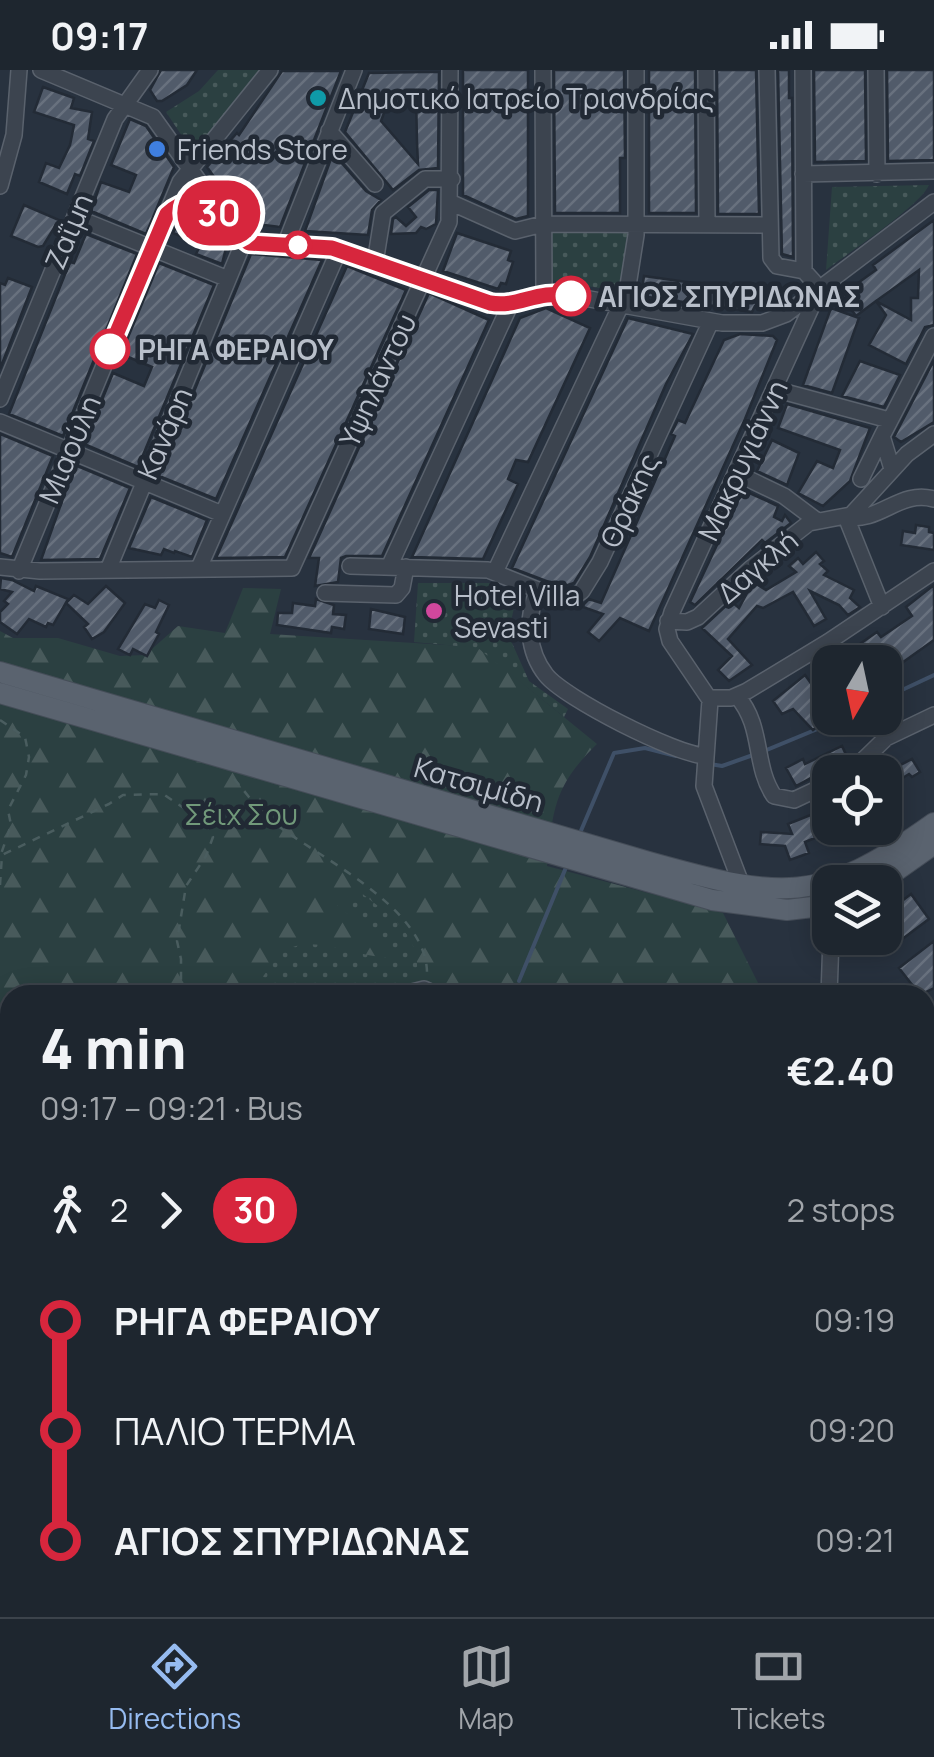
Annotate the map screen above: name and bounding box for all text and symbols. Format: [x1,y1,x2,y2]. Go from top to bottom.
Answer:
text: 09:17 [50,9,149,61]
place label: Δημοτικό Ιατρείο Τριανδρίας [338,79,714,117]
marker: Δημοτικό Ιατρείο Τριανδρίας [307,87,329,109]
place label: Friends Store [177,130,348,168]
marker: Friends Store [146,138,168,160]
line badge: 30 [174,180,264,246]
street label: Ζαΐμη [35,187,101,275]
text: 30 [197,189,241,237]
unlabelled marker [285,232,311,258]
marker: ΑΓΙΟΣ ΣΠΥΡΙΔΩΝΑΣ [552,277,590,315]
place label: ΑΓΙΟΣ ΣΠΥΡΙΔΩΝΑΣ [598,277,861,315]
street label: Υψηλάντου [330,307,424,453]
marker: ΡΗΓΑ ΦΕΡΑΙΟΥ [91,330,129,368]
place label: ΡΗΓΑ ΦΕΡΑΙΟΥ [138,330,335,368]
street label: Μακρυγιάννη [688,374,796,546]
street label: Κανάρη [128,381,200,485]
street label: Μιαούλη [29,389,109,509]
street label: Θράκης [591,447,667,553]
street label: Δαγκλή [709,521,805,611]
place label: Hotel Villa Sevasti [454,576,580,646]
marker: Hotel Villa Sevasti [423,600,445,622]
north arrow [812,645,902,735]
map controls [812,645,902,955]
street label: Κατσιμίδη [410,747,548,821]
button: locate [812,755,902,845]
park label: Σέιχ Σου [184,795,298,833]
button: layers [812,865,902,955]
text: 4 min [40,1010,186,1086]
text: €2.40 [787,1044,895,1096]
text: 09:17 – 09:21 · Bus [40,1086,303,1130]
icon: walk [40,1183,95,1238]
icon: forward [143,1183,198,1238]
text: 30 [233,1186,277,1234]
text: 2 [110,1188,128,1232]
text: 2 stops [787,1188,895,1232]
text: ΡΗΓΑ ΦΕΡΑΙΟΥ [114,1294,380,1346]
text: 09:19 [814,1298,895,1342]
text: ΠΑΛΙΟ ΤΕΡΜΑ [114,1404,356,1456]
text: 09:20 [808,1408,895,1452]
text: ΑΓΙΟΣ ΣΠΥΡΙΔΩΝΑΣ [114,1514,471,1566]
text: 09:21 [815,1518,895,1562]
tab: Directions [109,1639,241,1737]
tab: Map [458,1639,514,1737]
tab: Tickets [731,1639,825,1737]

